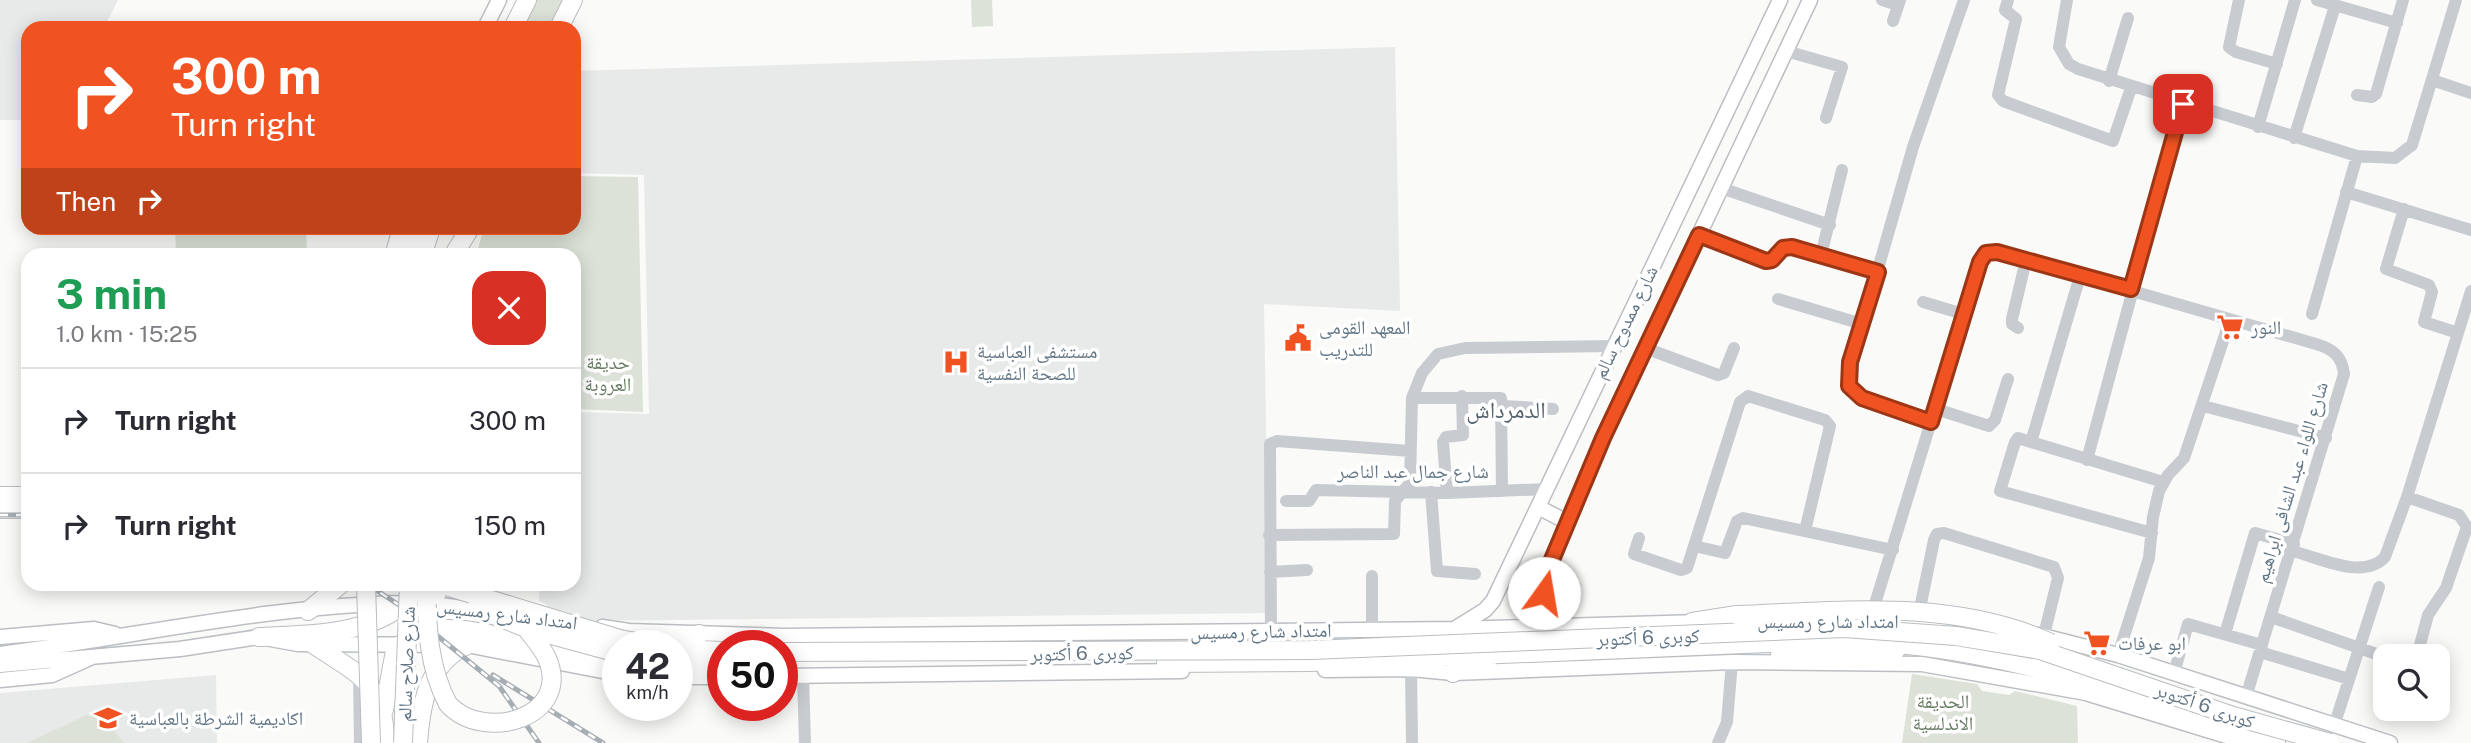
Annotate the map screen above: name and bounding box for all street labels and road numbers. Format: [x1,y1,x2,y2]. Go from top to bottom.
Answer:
street label: شارع ممدوح سالم [1588,262,1664,383]
street label: شارع اللواء عبد الشافى ابراهيم [2250,379,2334,586]
street label: شارع جمال عبد الناصر [1336,460,1489,483]
street label: امتداد شارع رمسيس [435,594,579,635]
street label: شارع صلاح سالم [393,606,421,722]
street label: امتداد شارع رمسيس [1757,610,1899,633]
street label: امتداد شارع رمسيس [1190,619,1332,644]
street label: كوبرى 6 أكتوبر [1595,624,1700,651]
street label: كوبرى 6 أكتوبر [1029,641,1134,666]
street label: كوبرى 6 أكتوبر [2151,677,2258,733]

